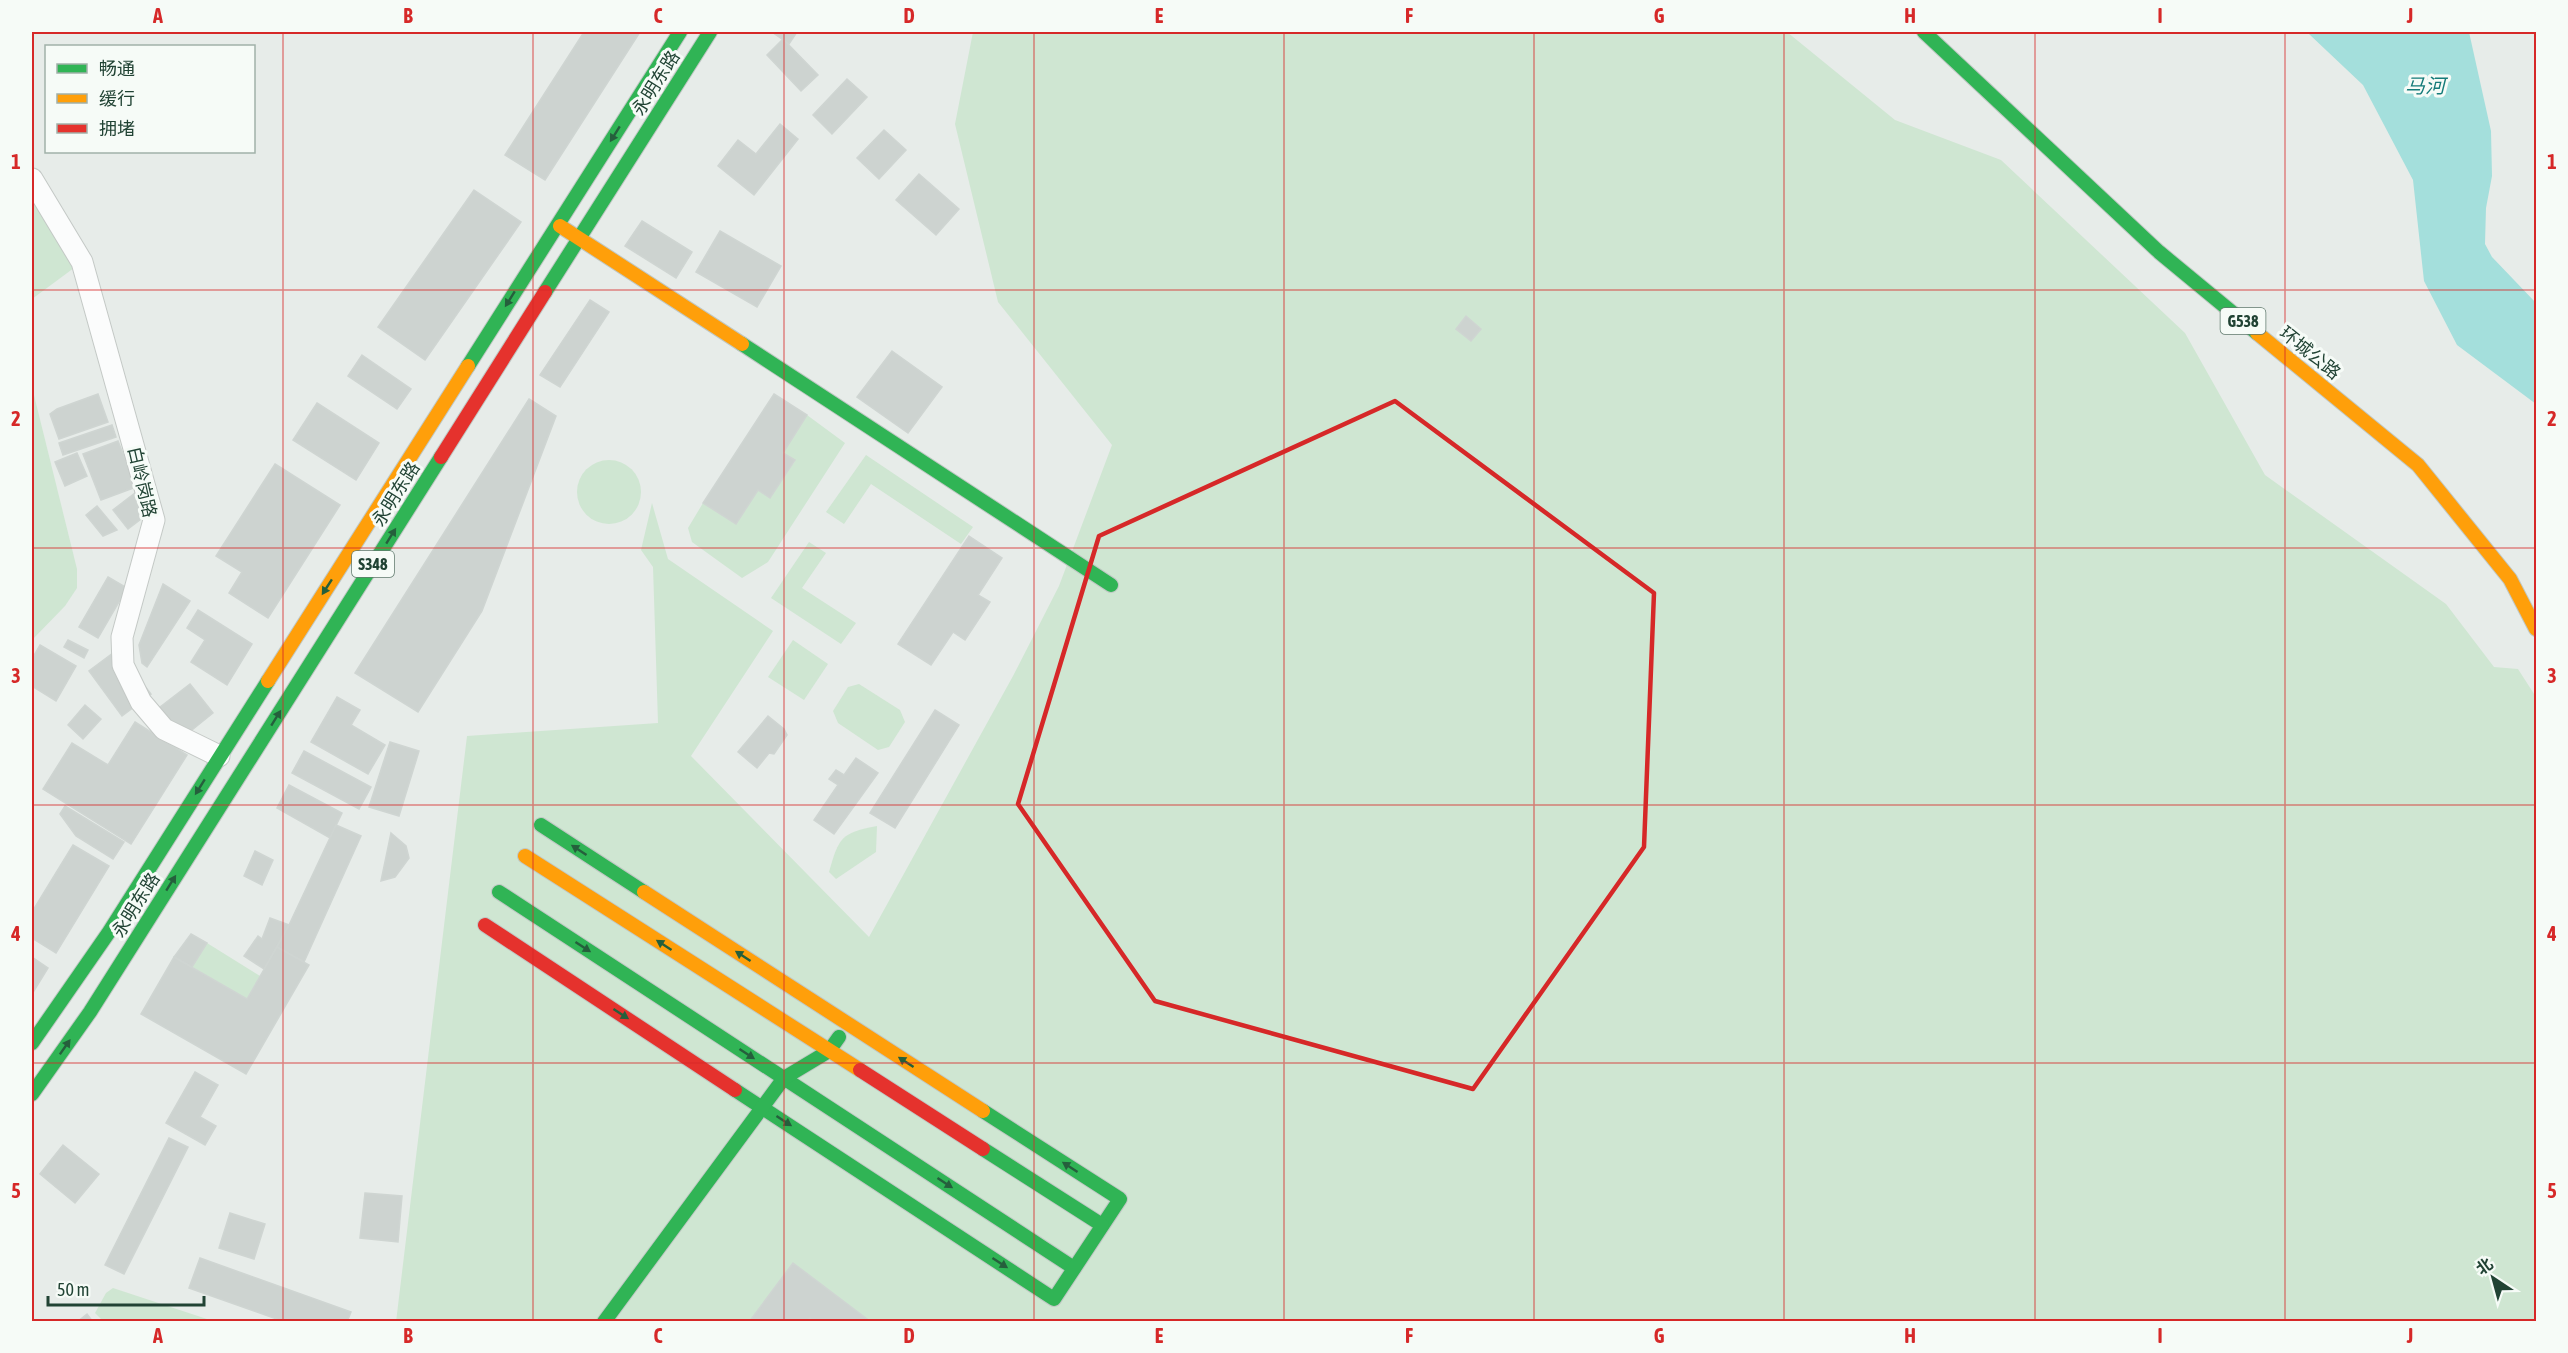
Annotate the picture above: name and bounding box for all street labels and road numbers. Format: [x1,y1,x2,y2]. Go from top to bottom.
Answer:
street label: 永明东路 [628,47,684,119]
road number: G538 [2220,308,2266,334]
street label: 环城公路 [2276,322,2345,383]
street label: 白岭岗路 [124,444,161,519]
street label: 永明东路 [368,458,424,530]
road number: S348 [352,551,394,577]
street label: 永明东路 [108,869,164,941]

